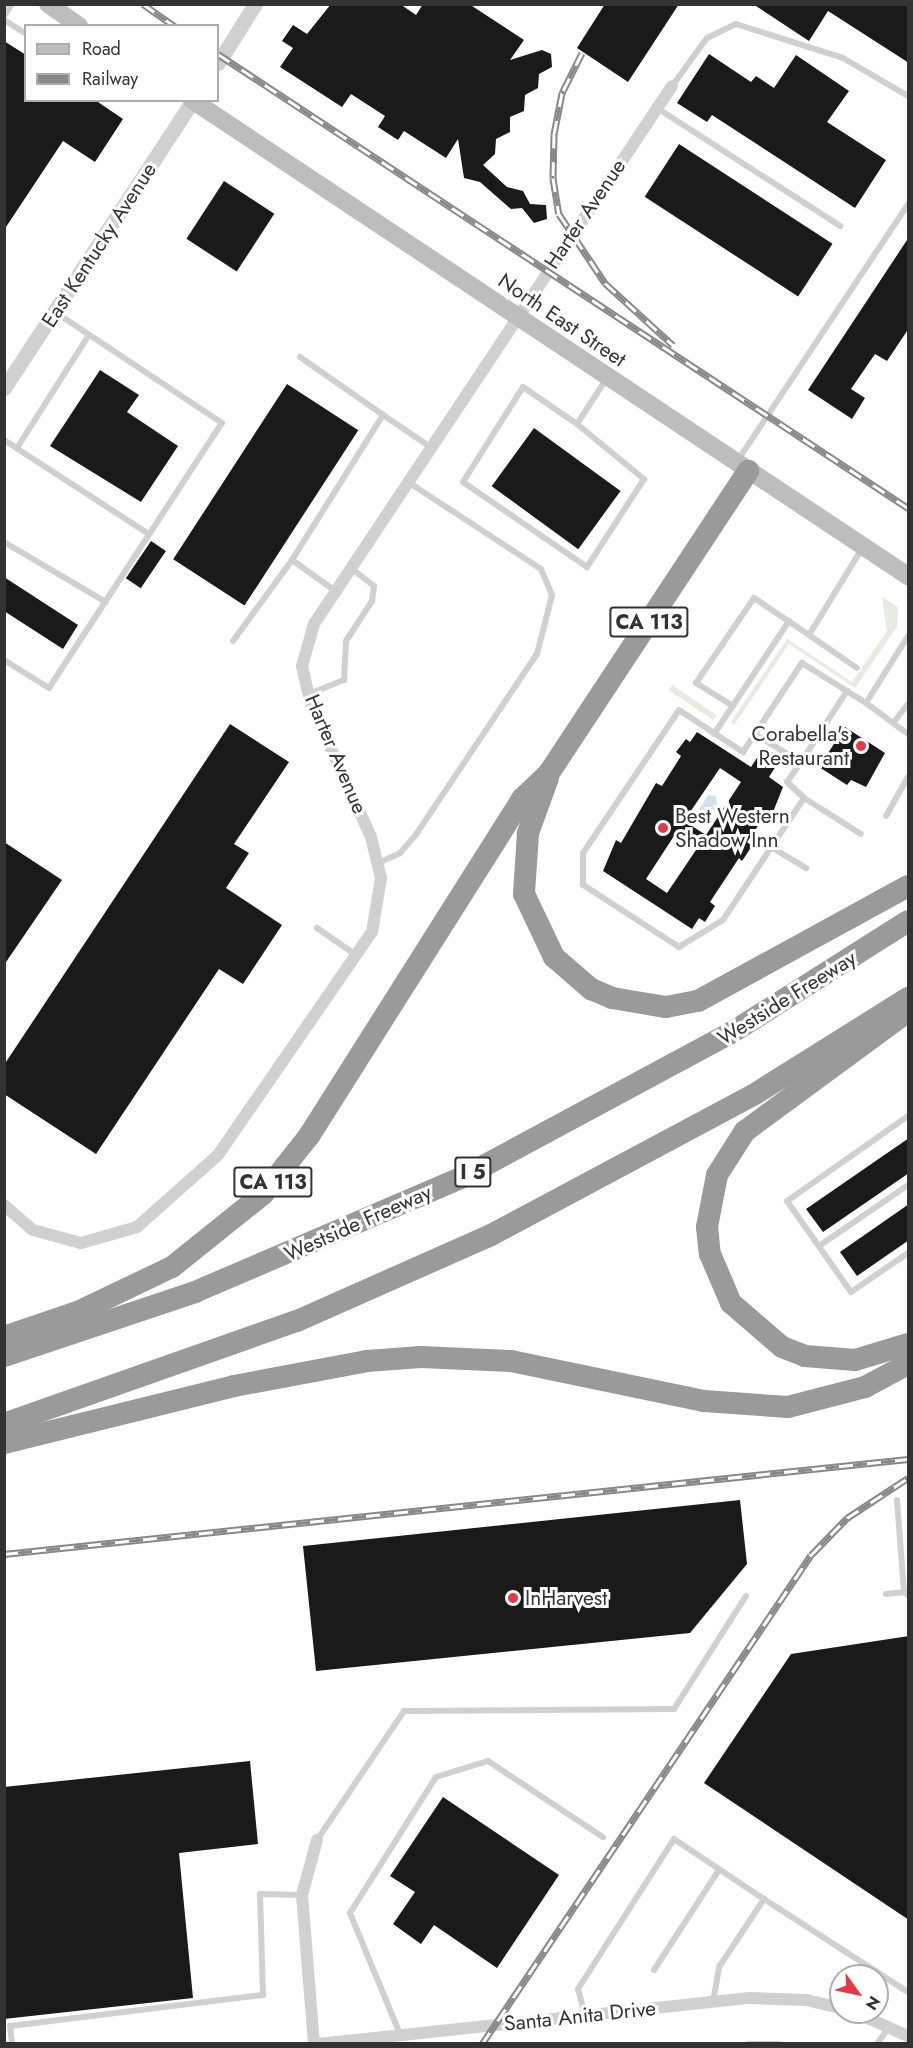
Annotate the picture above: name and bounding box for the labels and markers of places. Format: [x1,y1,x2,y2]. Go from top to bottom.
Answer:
place label: Corabella's Restaurant [752,721,849,771]
marker: Corabella's Restaurant [854,739,868,753]
place label: Best Western Shadow Inn [675,803,790,853]
marker: Best Western Shadow Inn [656,821,670,835]
place label: InHarvest [525,1585,607,1611]
marker: InHarvest [506,1591,520,1605]

